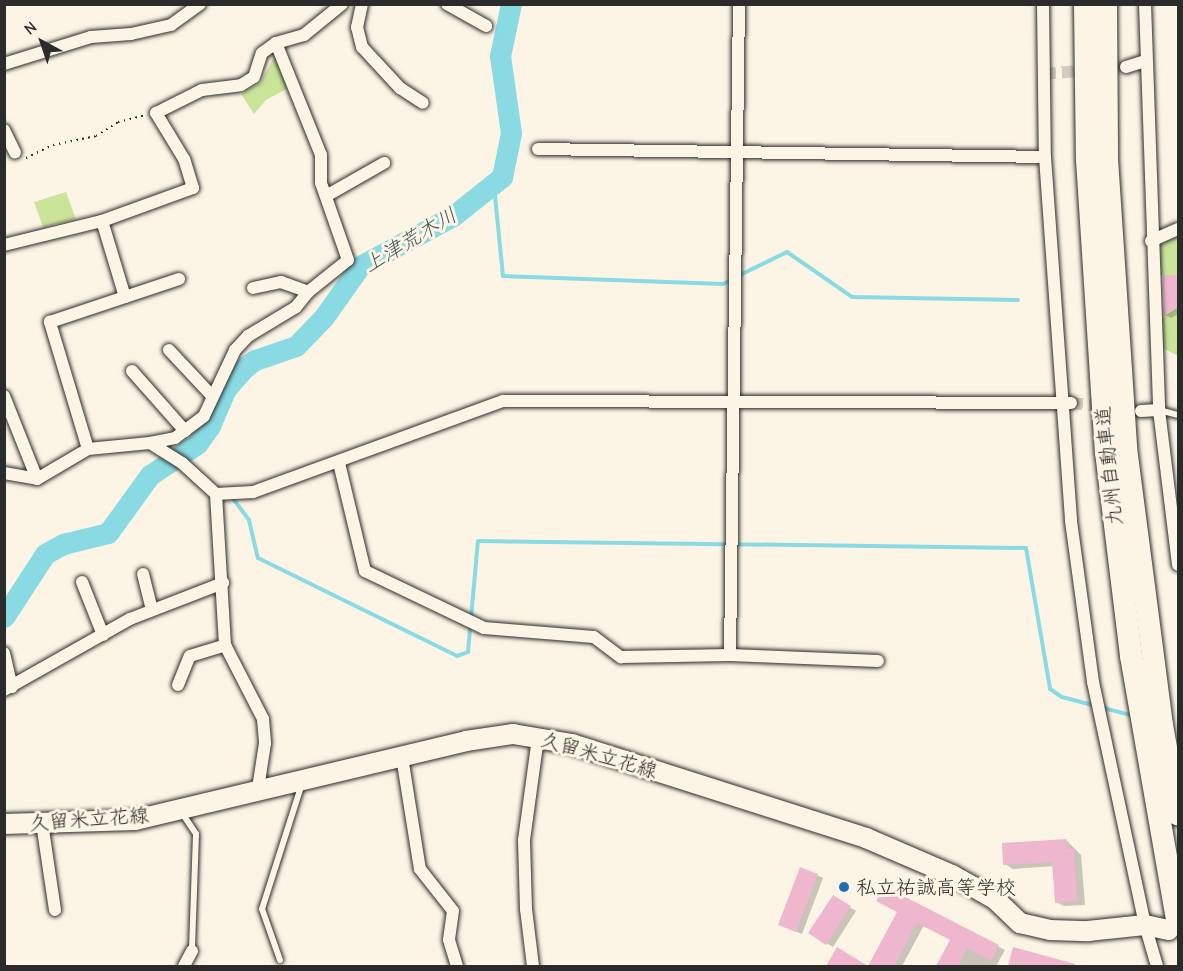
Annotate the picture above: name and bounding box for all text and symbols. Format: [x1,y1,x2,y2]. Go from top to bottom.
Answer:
north arrow [12,12,72,72]
text: N [21,18,40,38]
water label: 上津荒木川 [359,202,461,278]
street label: 九州自動車道 [1091,405,1127,527]
street label: 久留米立花線 [538,727,660,783]
street label: 久留米立花線 [28,803,150,835]
place label: 私立祐誠高等学校 [856,875,1016,899]
marker: 私立祐誠高等学校 [837,880,851,894]

